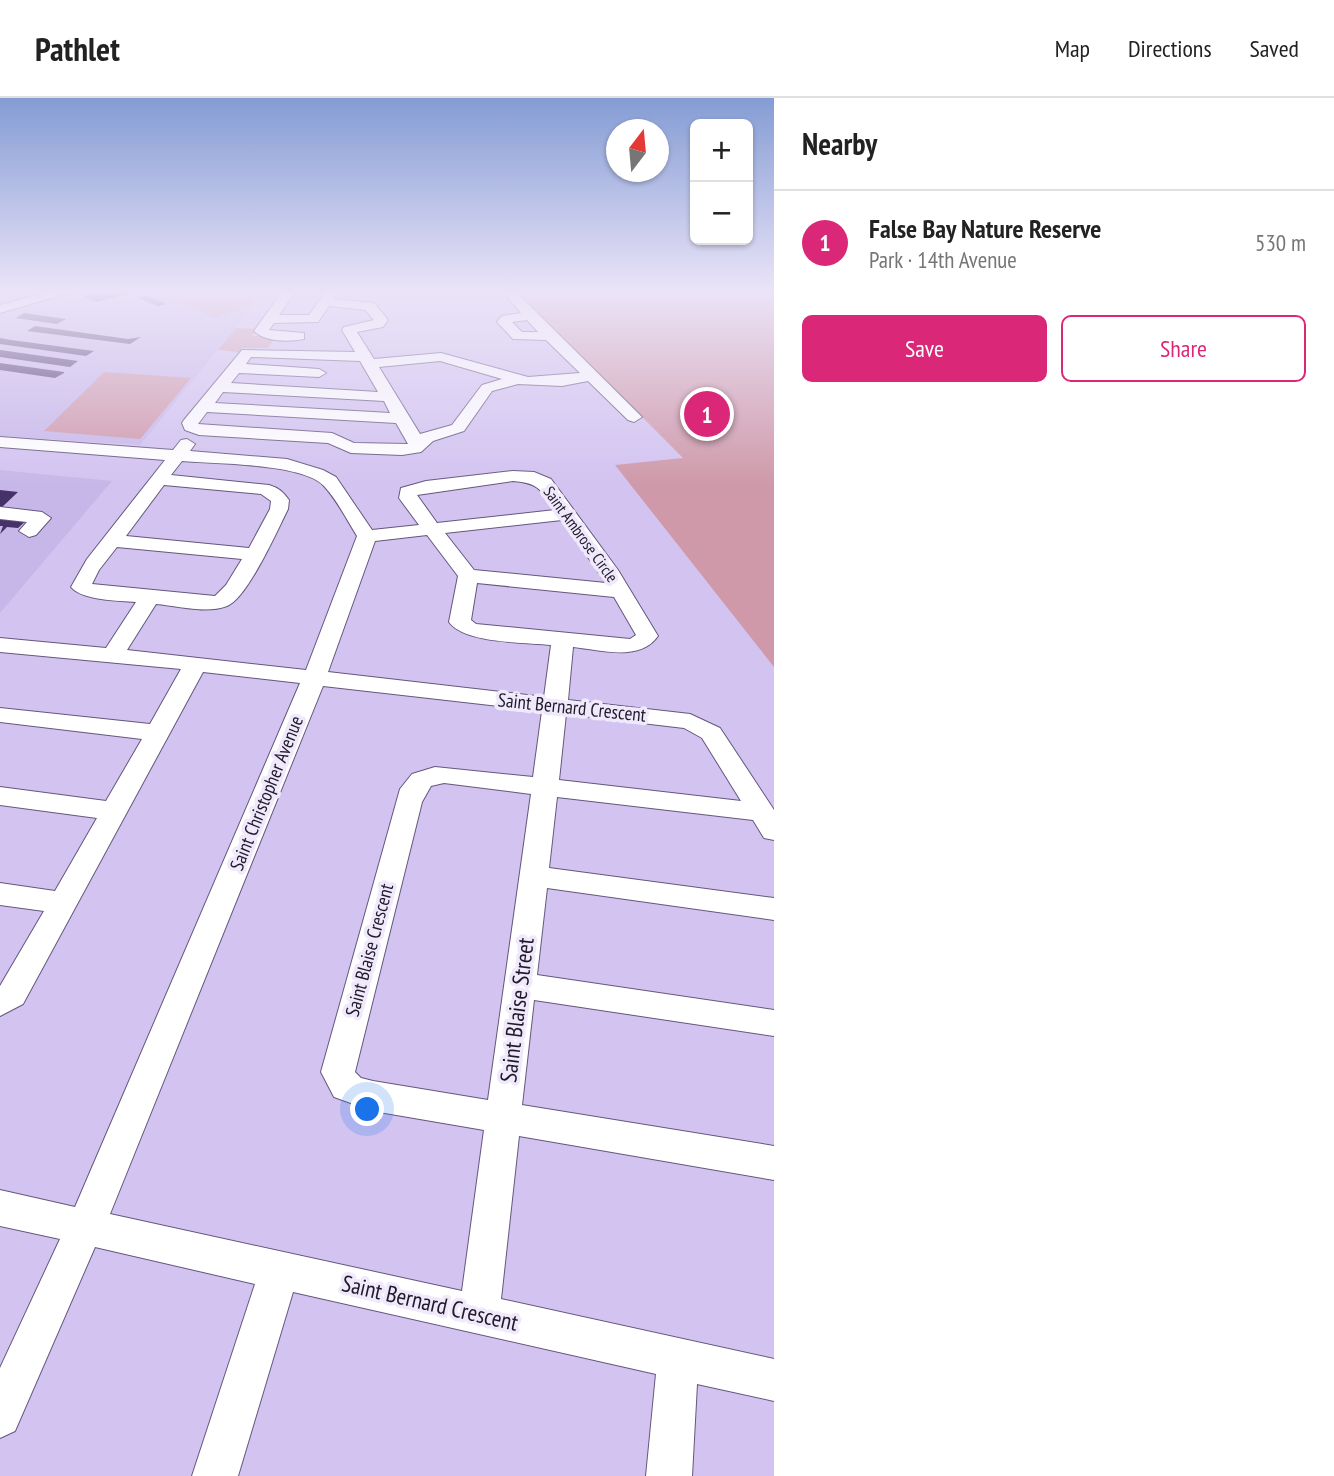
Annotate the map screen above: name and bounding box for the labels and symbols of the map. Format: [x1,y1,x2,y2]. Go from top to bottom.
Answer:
north arrow [606,119,669,182]
pin: 1 [684,388,730,440]
street label: Saint Ambrose Circle [539,482,623,586]
street label: Saint Bernard Crescent [497,687,648,727]
street label: Saint Christopher Avenue [224,712,308,874]
street label: Saint Blaise Crescent [340,880,398,1019]
street label: Saint Blaise Street [493,935,540,1084]
your location [350,1092,384,1126]
street label: Saint Bernard Crescent [339,1268,522,1337]

